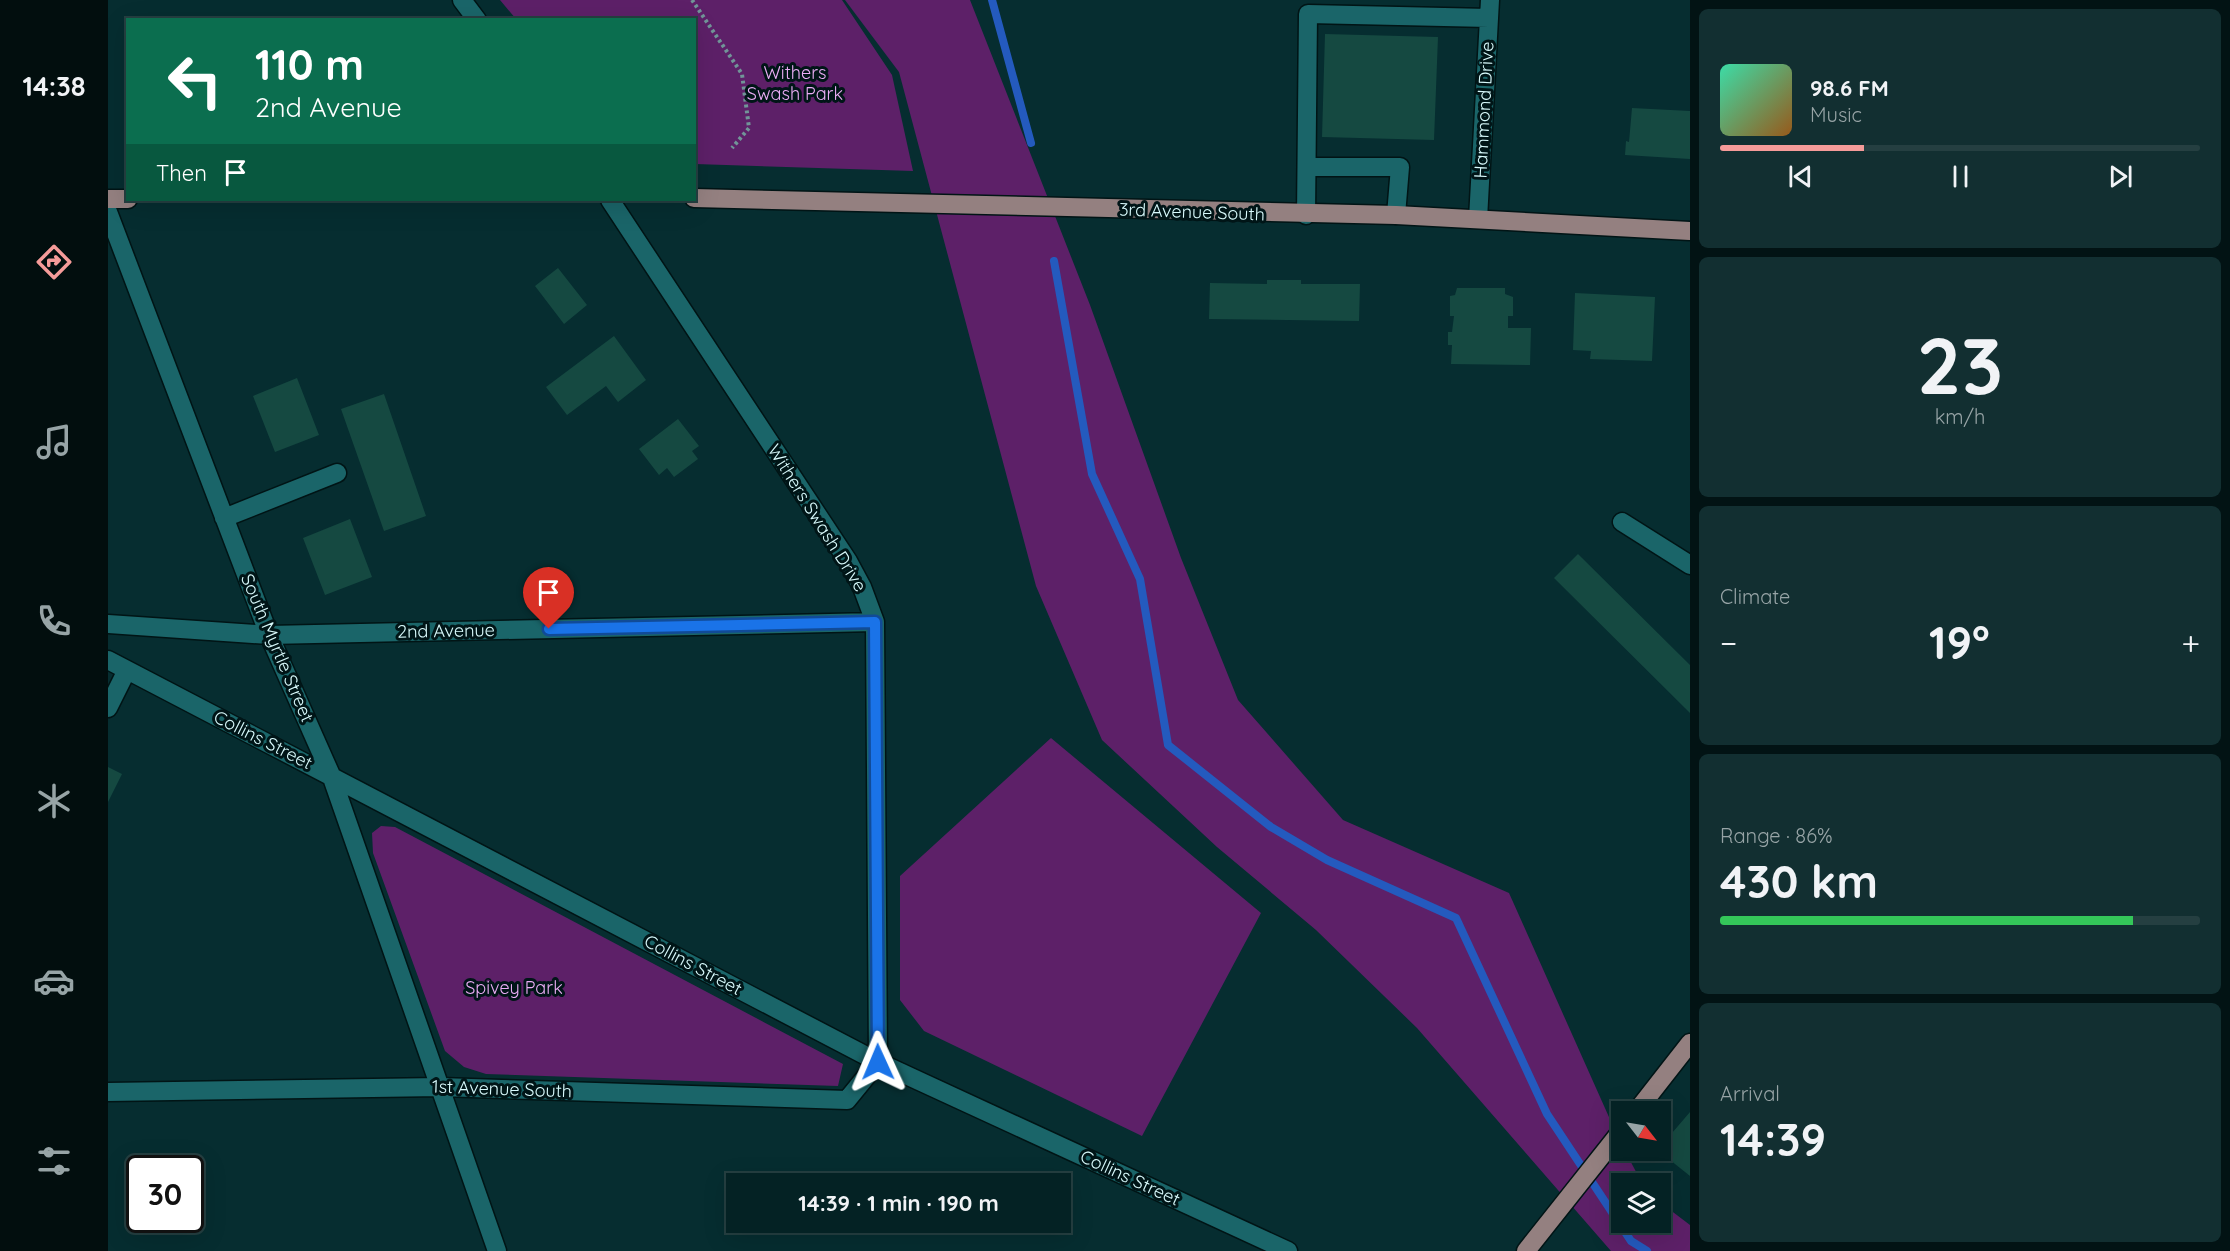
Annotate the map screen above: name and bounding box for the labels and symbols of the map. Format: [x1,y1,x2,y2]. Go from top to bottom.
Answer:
street label: Hammond Drive [1468,41,1499,179]
park label: Withers Swash Park [747,61,843,105]
street label: 3rd Avenue South [1119,197,1265,226]
street label: Withers Swash Drive [763,440,872,596]
pin [523,567,574,629]
street label: South Myrtle Street [236,570,319,725]
street label: 2nd Avenue [397,618,495,643]
street label: Collins Street [210,705,316,774]
street label: Collins Street [640,929,746,1000]
park label: Spivey Park [465,976,563,999]
position arrow [846,1030,910,1094]
street label: 1st Avenue South [432,1075,572,1102]
north arrow [1611,1101,1671,1161]
street label: Collins Street [1077,1144,1184,1211]
speed limit sign: 30 [126,1155,204,1233]

